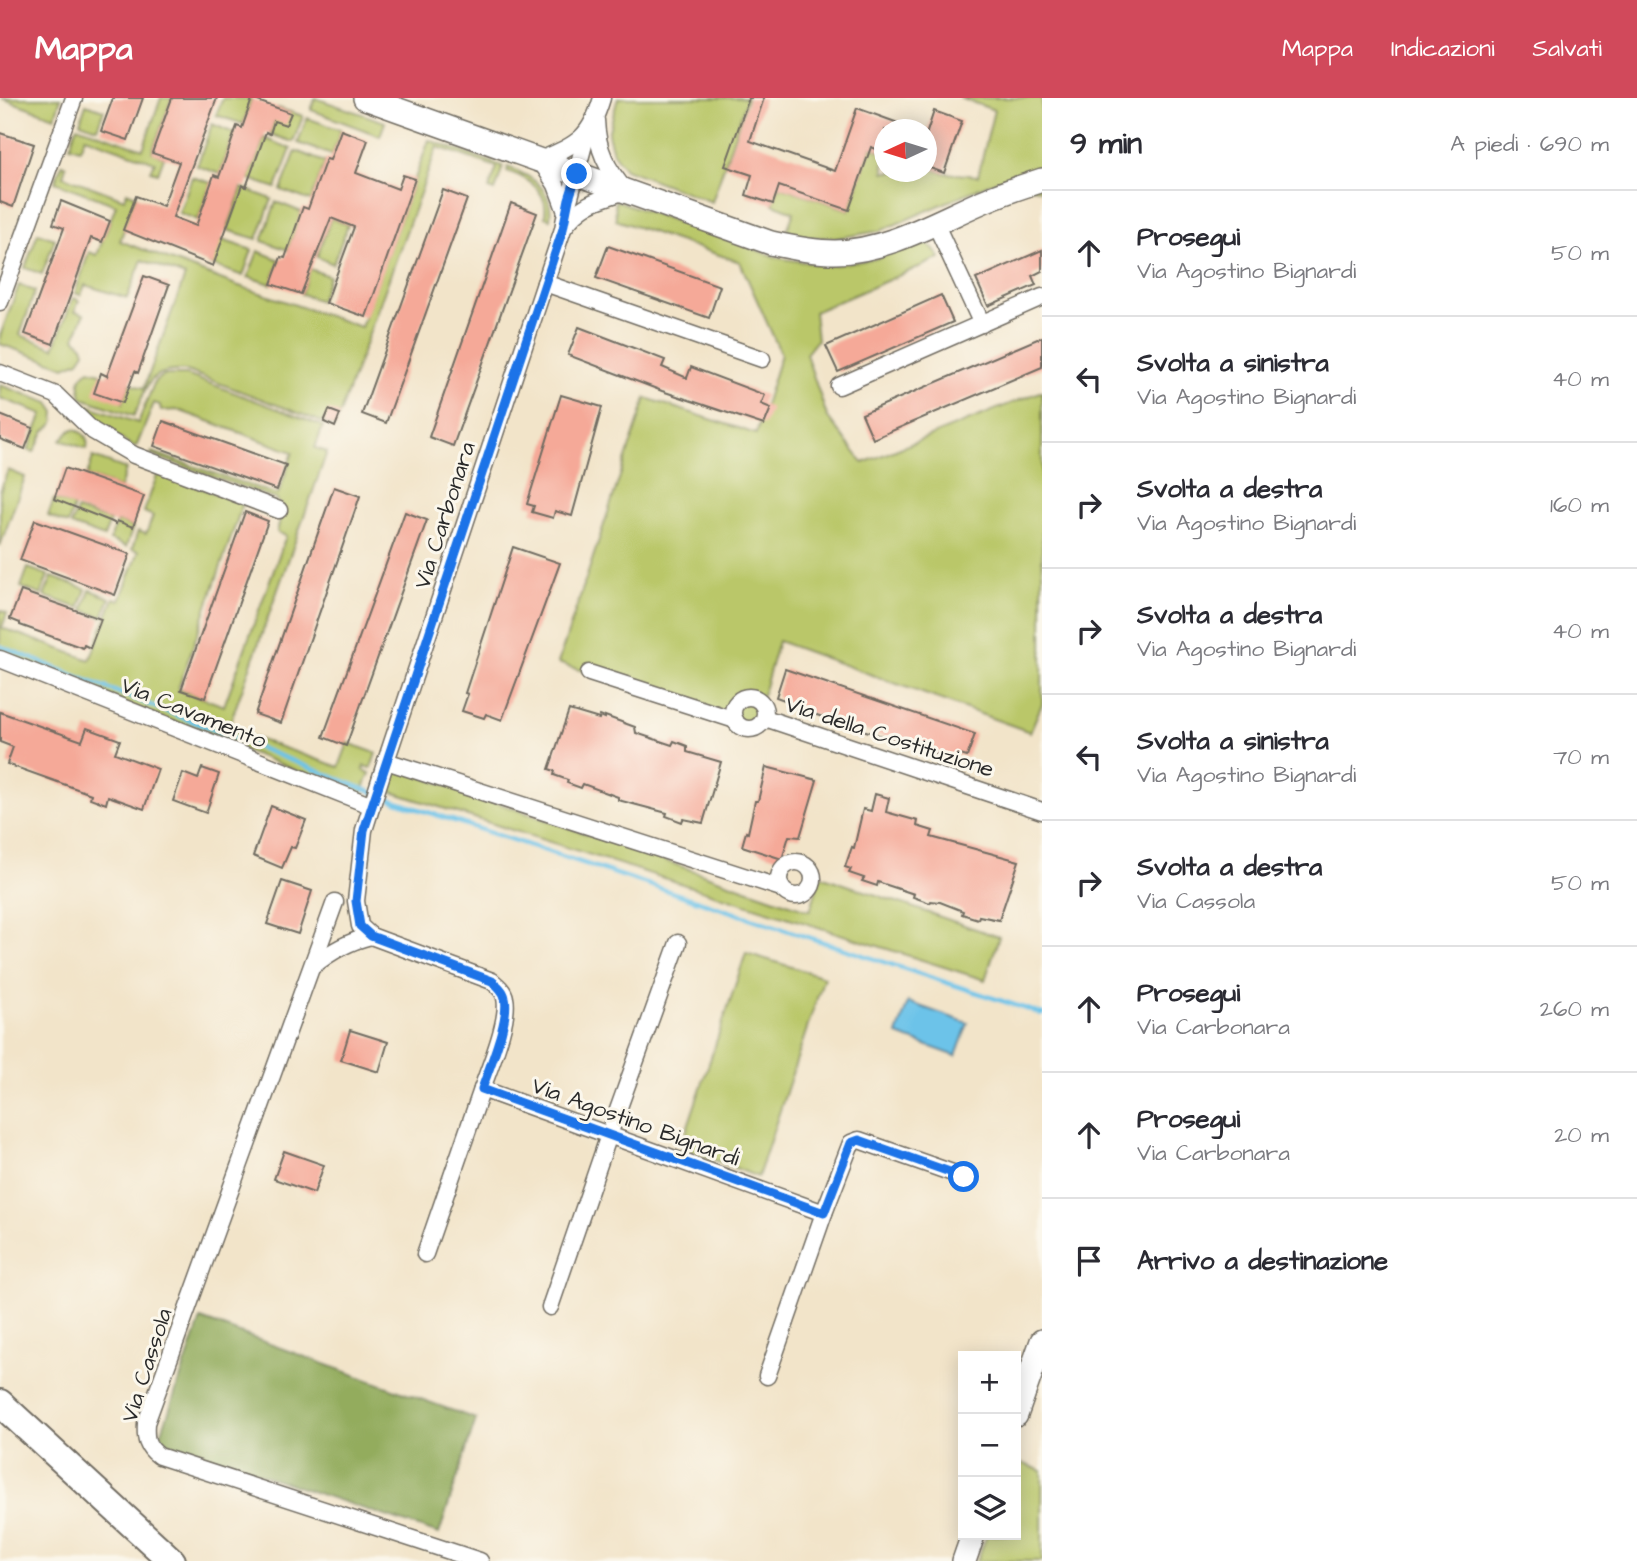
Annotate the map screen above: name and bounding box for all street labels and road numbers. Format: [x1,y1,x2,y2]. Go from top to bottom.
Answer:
street label: Via Carbonara [406,437,484,593]
street label: Via Cavamento [116,669,271,757]
street label: Via della Costituzione [781,688,998,786]
street label: Via Agostino Bignardi [527,1069,745,1176]
street label: Via Cassola [113,1304,181,1426]

